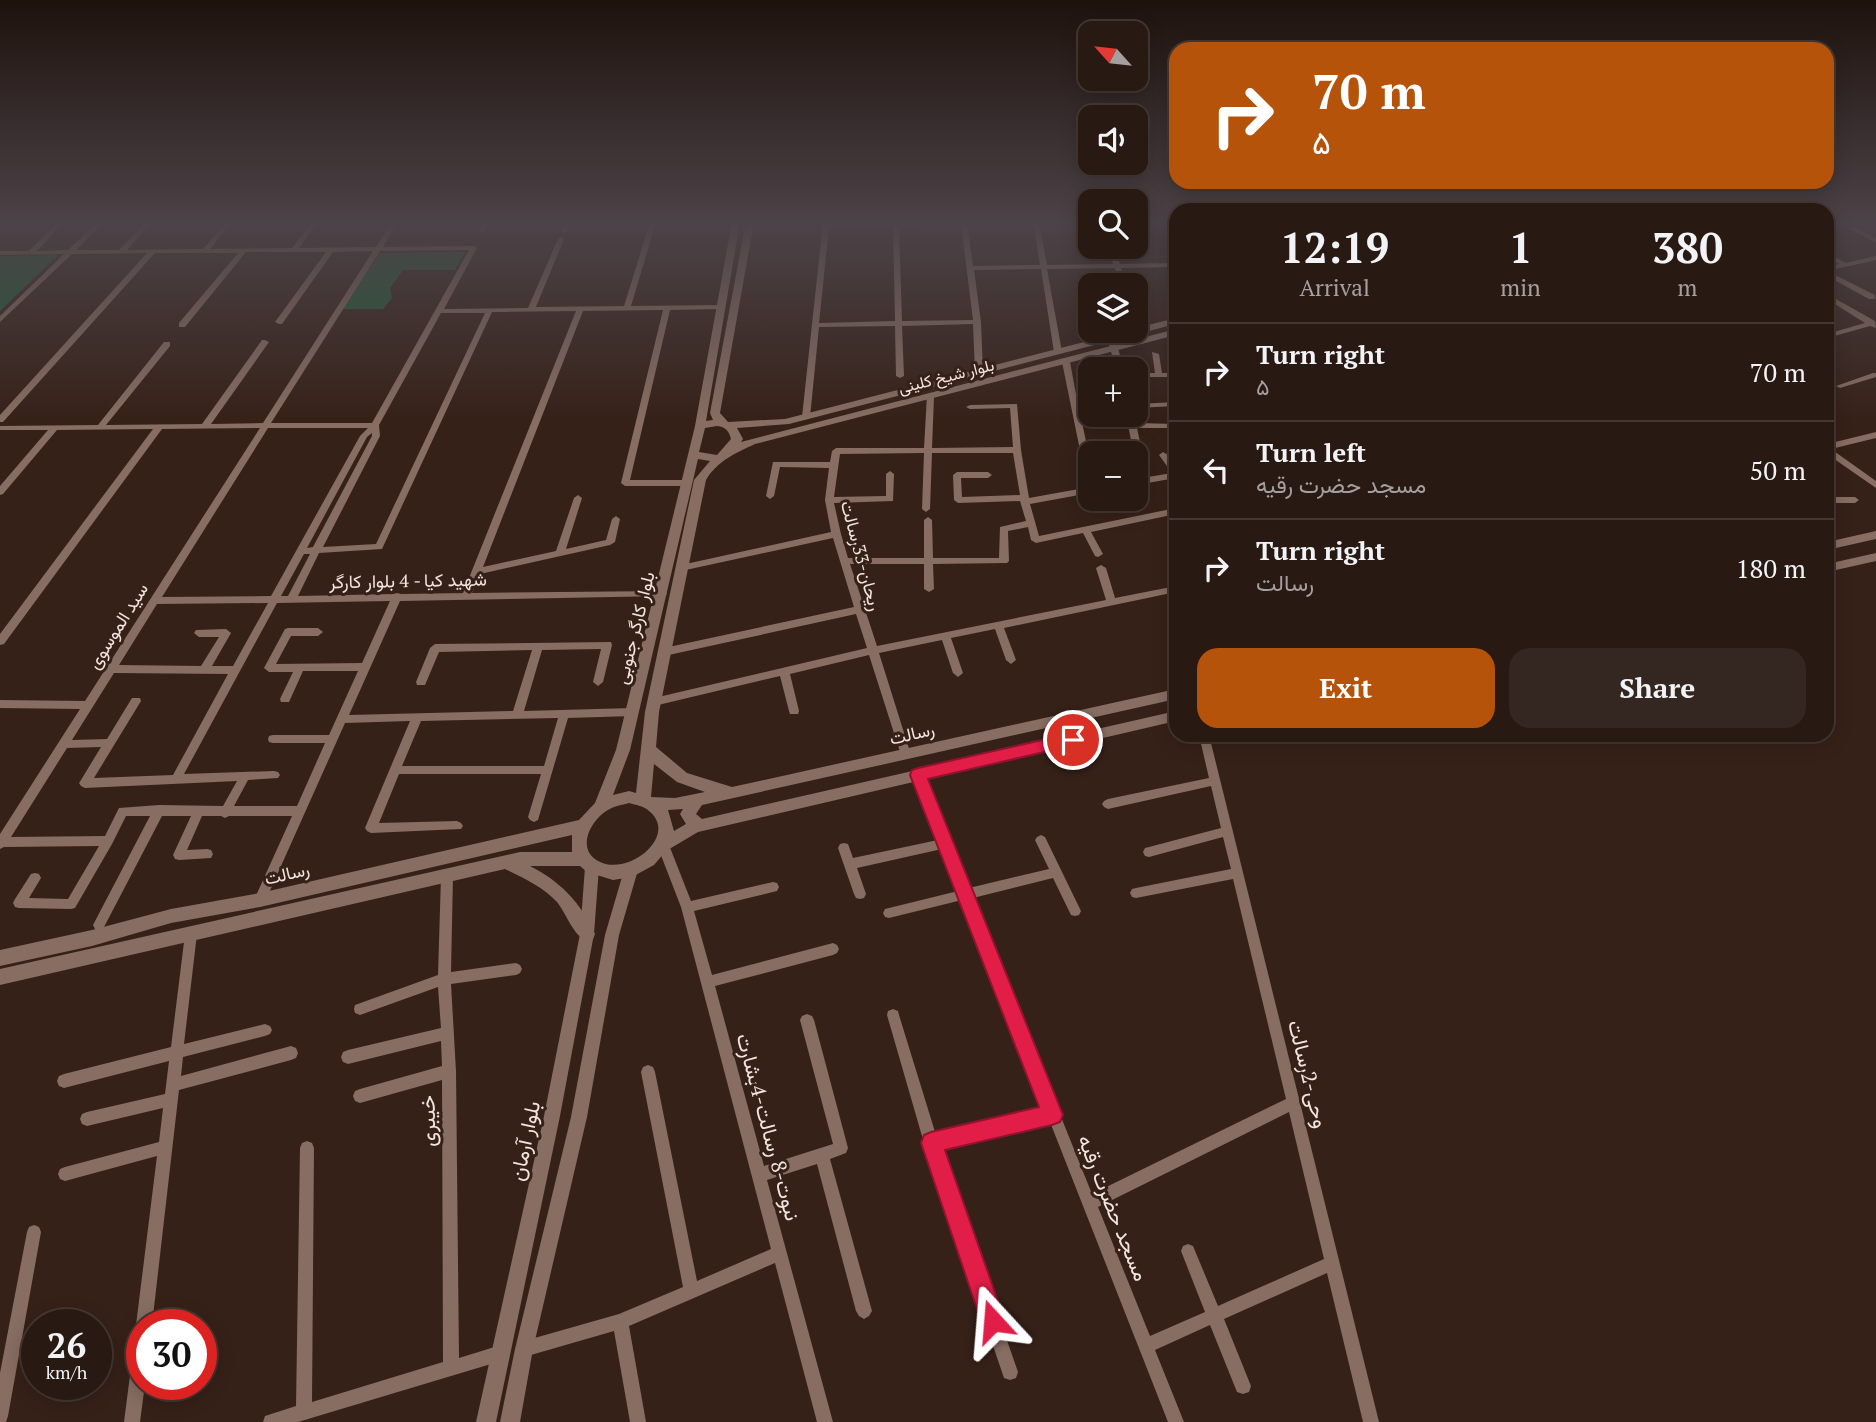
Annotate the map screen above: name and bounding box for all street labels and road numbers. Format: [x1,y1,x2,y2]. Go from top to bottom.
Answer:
street label: بلوار شیخ کلینی [896,353,996,399]
street label: ریحان-33رسالت [836,498,888,614]
street label: شهید کیا - 4 بلوار کارگر [328,567,487,593]
street label: بلوار کارگر جنوبی [608,569,660,686]
street label: سید الموسوی [81,578,153,673]
street label: رسالت [887,716,937,750]
street label: رسالت [262,856,312,890]
street label: وحی-2رسالت [1282,1017,1336,1131]
street label: نبوت-8 رسالت-4بشارت [730,1030,807,1224]
street label: خیبری [413,1095,441,1147]
street label: بلوار آرمان [502,1098,546,1183]
street label: مسجد حضرت رقیه [1072,1130,1156,1285]

